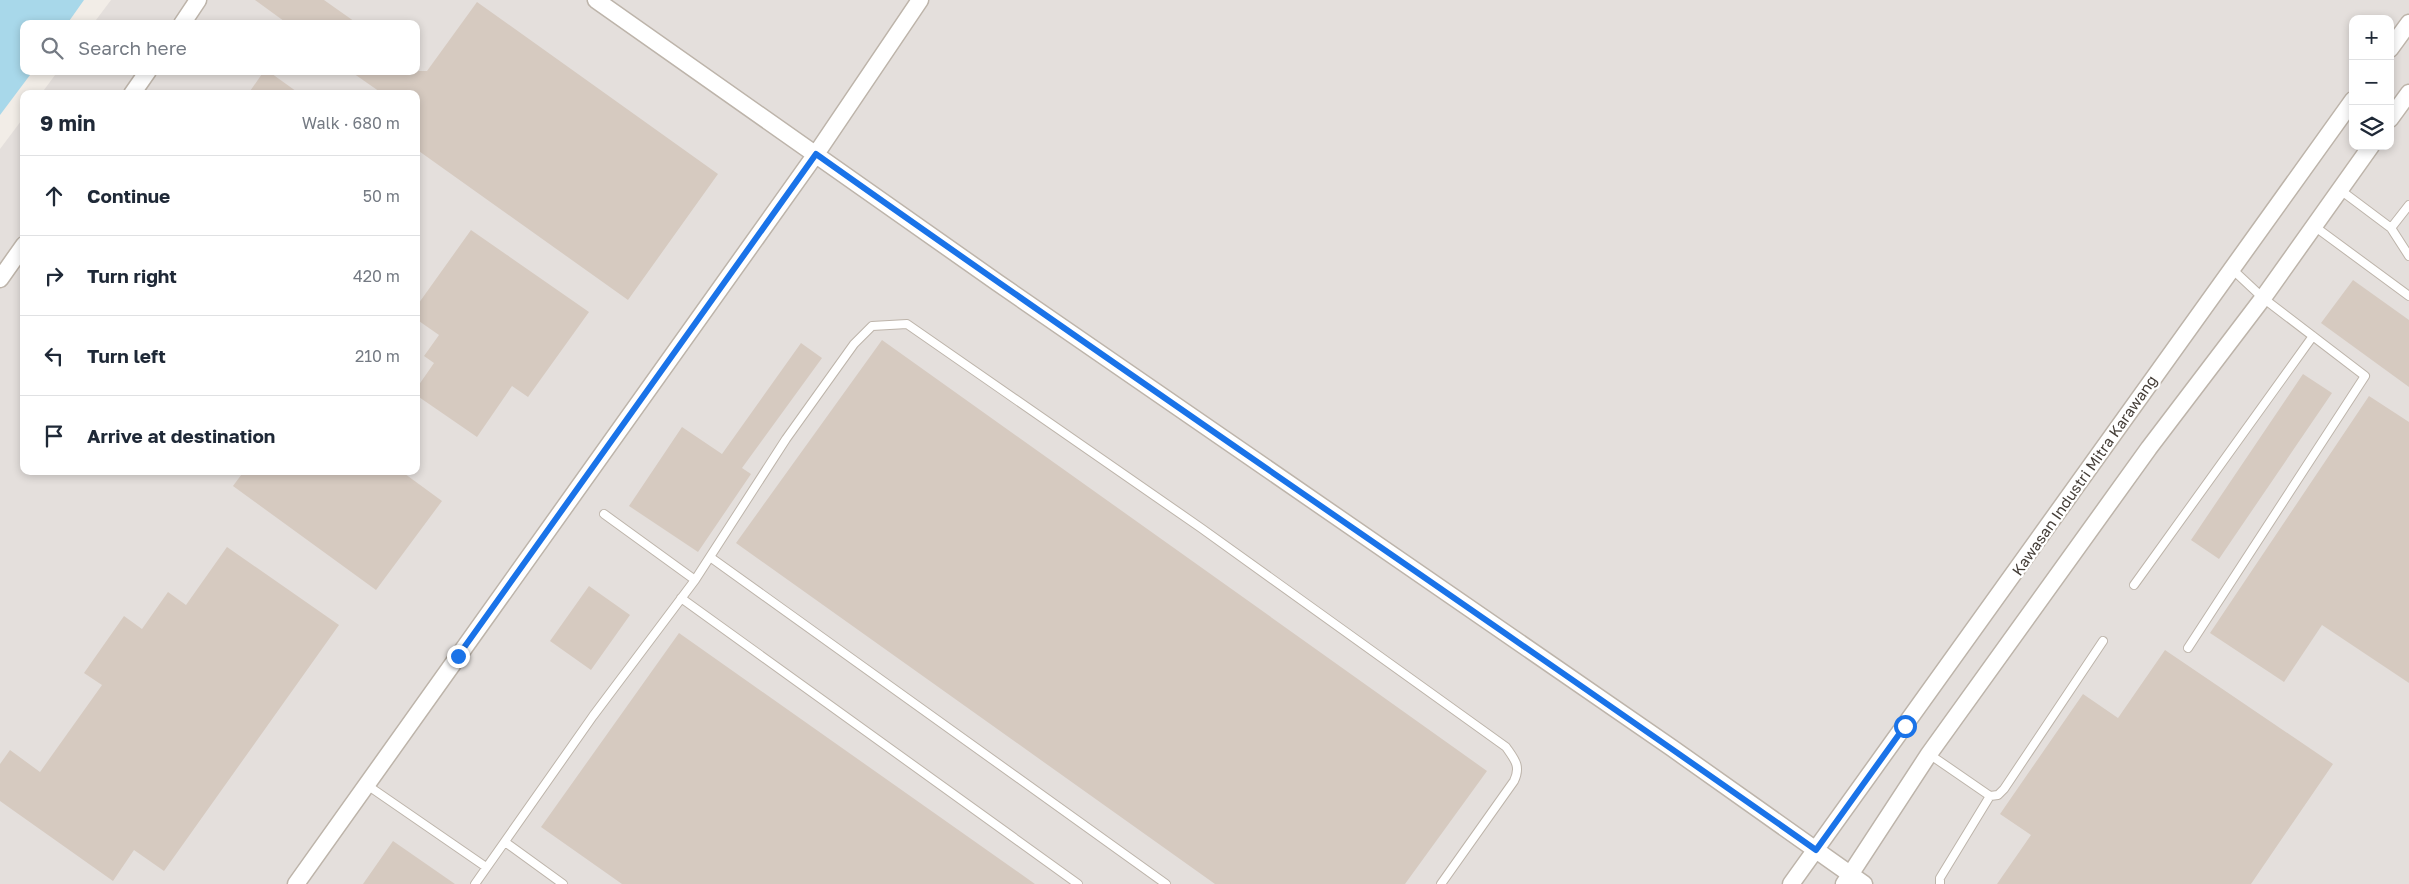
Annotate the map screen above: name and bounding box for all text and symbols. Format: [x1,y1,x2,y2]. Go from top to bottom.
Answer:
map controls [2349,15,2394,150]
button: + [2349,15,2394,60]
search box [20,20,420,75]
icon: search [38,34,66,62]
text: Search here [78,36,187,59]
button: − [2349,60,2394,105]
button: layers [2349,105,2394,150]
text: 9 min [40,110,95,136]
text: Walk · 680 m [302,113,400,133]
icon: ahead [40,182,68,210]
text: Continue [87,184,170,207]
text: 50 m [363,186,400,206]
icon: right [40,262,68,290]
text: Turn right [87,264,177,287]
text: 420 m [353,266,400,286]
icon: left [40,342,68,370]
text: Turn left [87,344,166,367]
text: 210 m [355,346,400,366]
street label: Kawasan Industri Mitra Karawang [2008,371,2160,579]
icon: arrive [40,422,68,450]
text: Arrive at destination [87,424,275,447]
route end [447,645,470,668]
route start [1894,715,1917,738]

